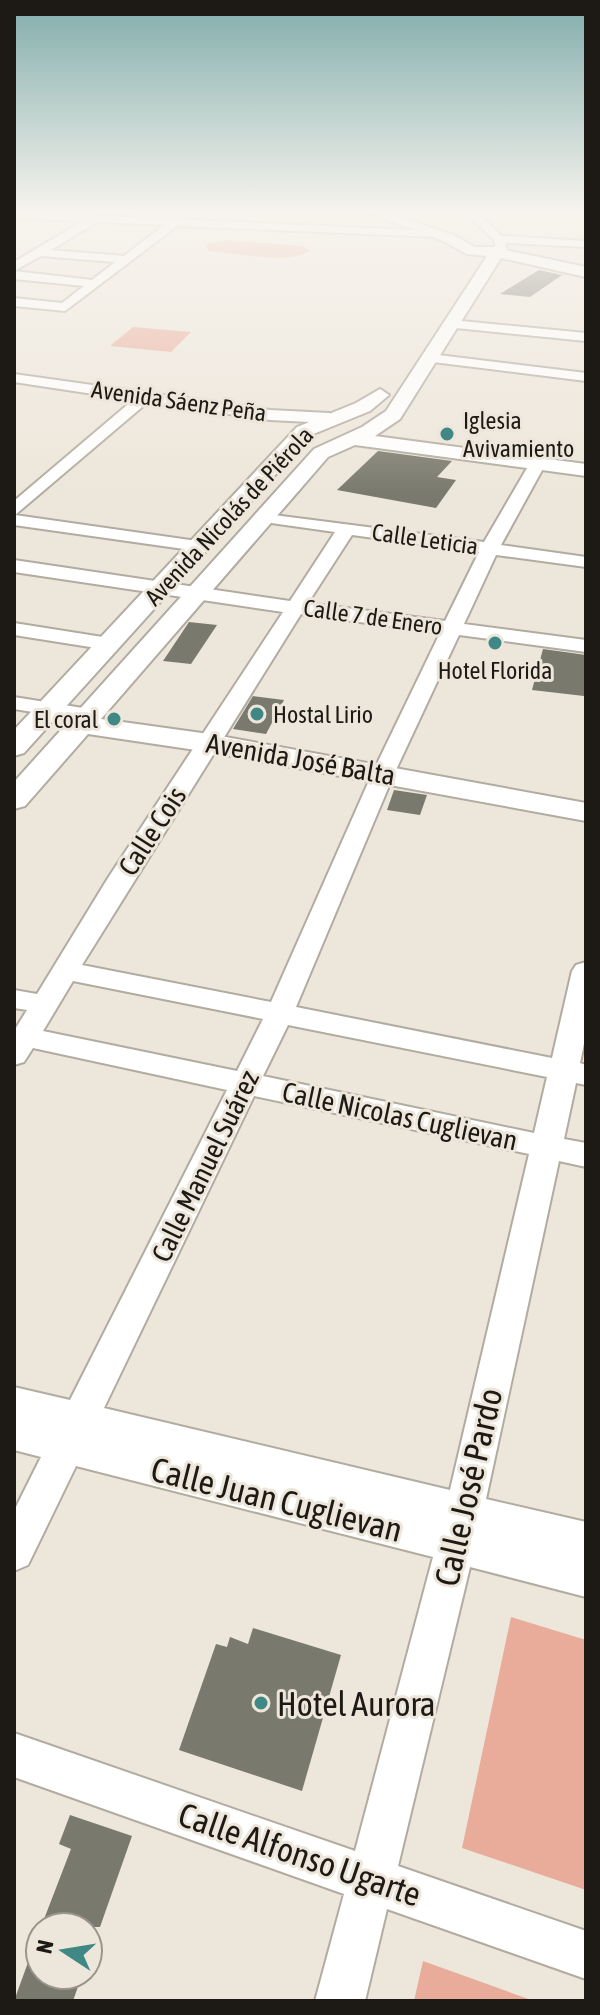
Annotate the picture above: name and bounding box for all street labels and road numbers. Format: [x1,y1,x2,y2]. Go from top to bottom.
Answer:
street label: Avenida Sáenz Peña [90,375,268,427]
street label: Avenida Nicolás de Piérola [139,421,319,611]
street label: Calle Leticia [370,518,480,560]
street label: Calle 7 de Enero [302,594,444,640]
street label: Avenida José Balta [204,727,398,791]
street label: Calle Cois [112,781,192,881]
street label: Calle Manuel Suárez [145,1065,265,1267]
street label: Calle Nicolas Cuglievan [279,1075,521,1157]
street label: Calle José Pardo [426,1384,510,1590]
street label: Calle Juan Cuglievan [147,1449,407,1549]
street label: Calle Alfonso Ugarte [174,1794,426,1914]

